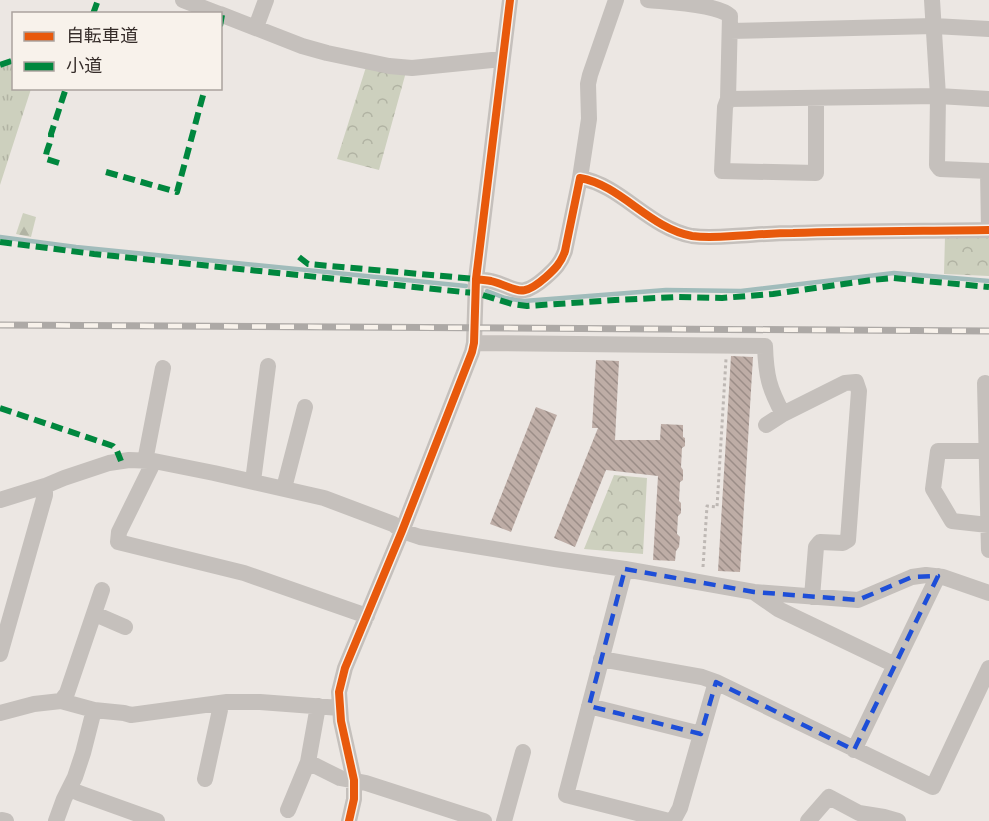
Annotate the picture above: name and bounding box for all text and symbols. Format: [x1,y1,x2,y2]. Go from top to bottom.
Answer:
legend [12,12,222,90]
text: 自転車道 [66,25,138,45]
text: 小道 [66,55,102,75]

